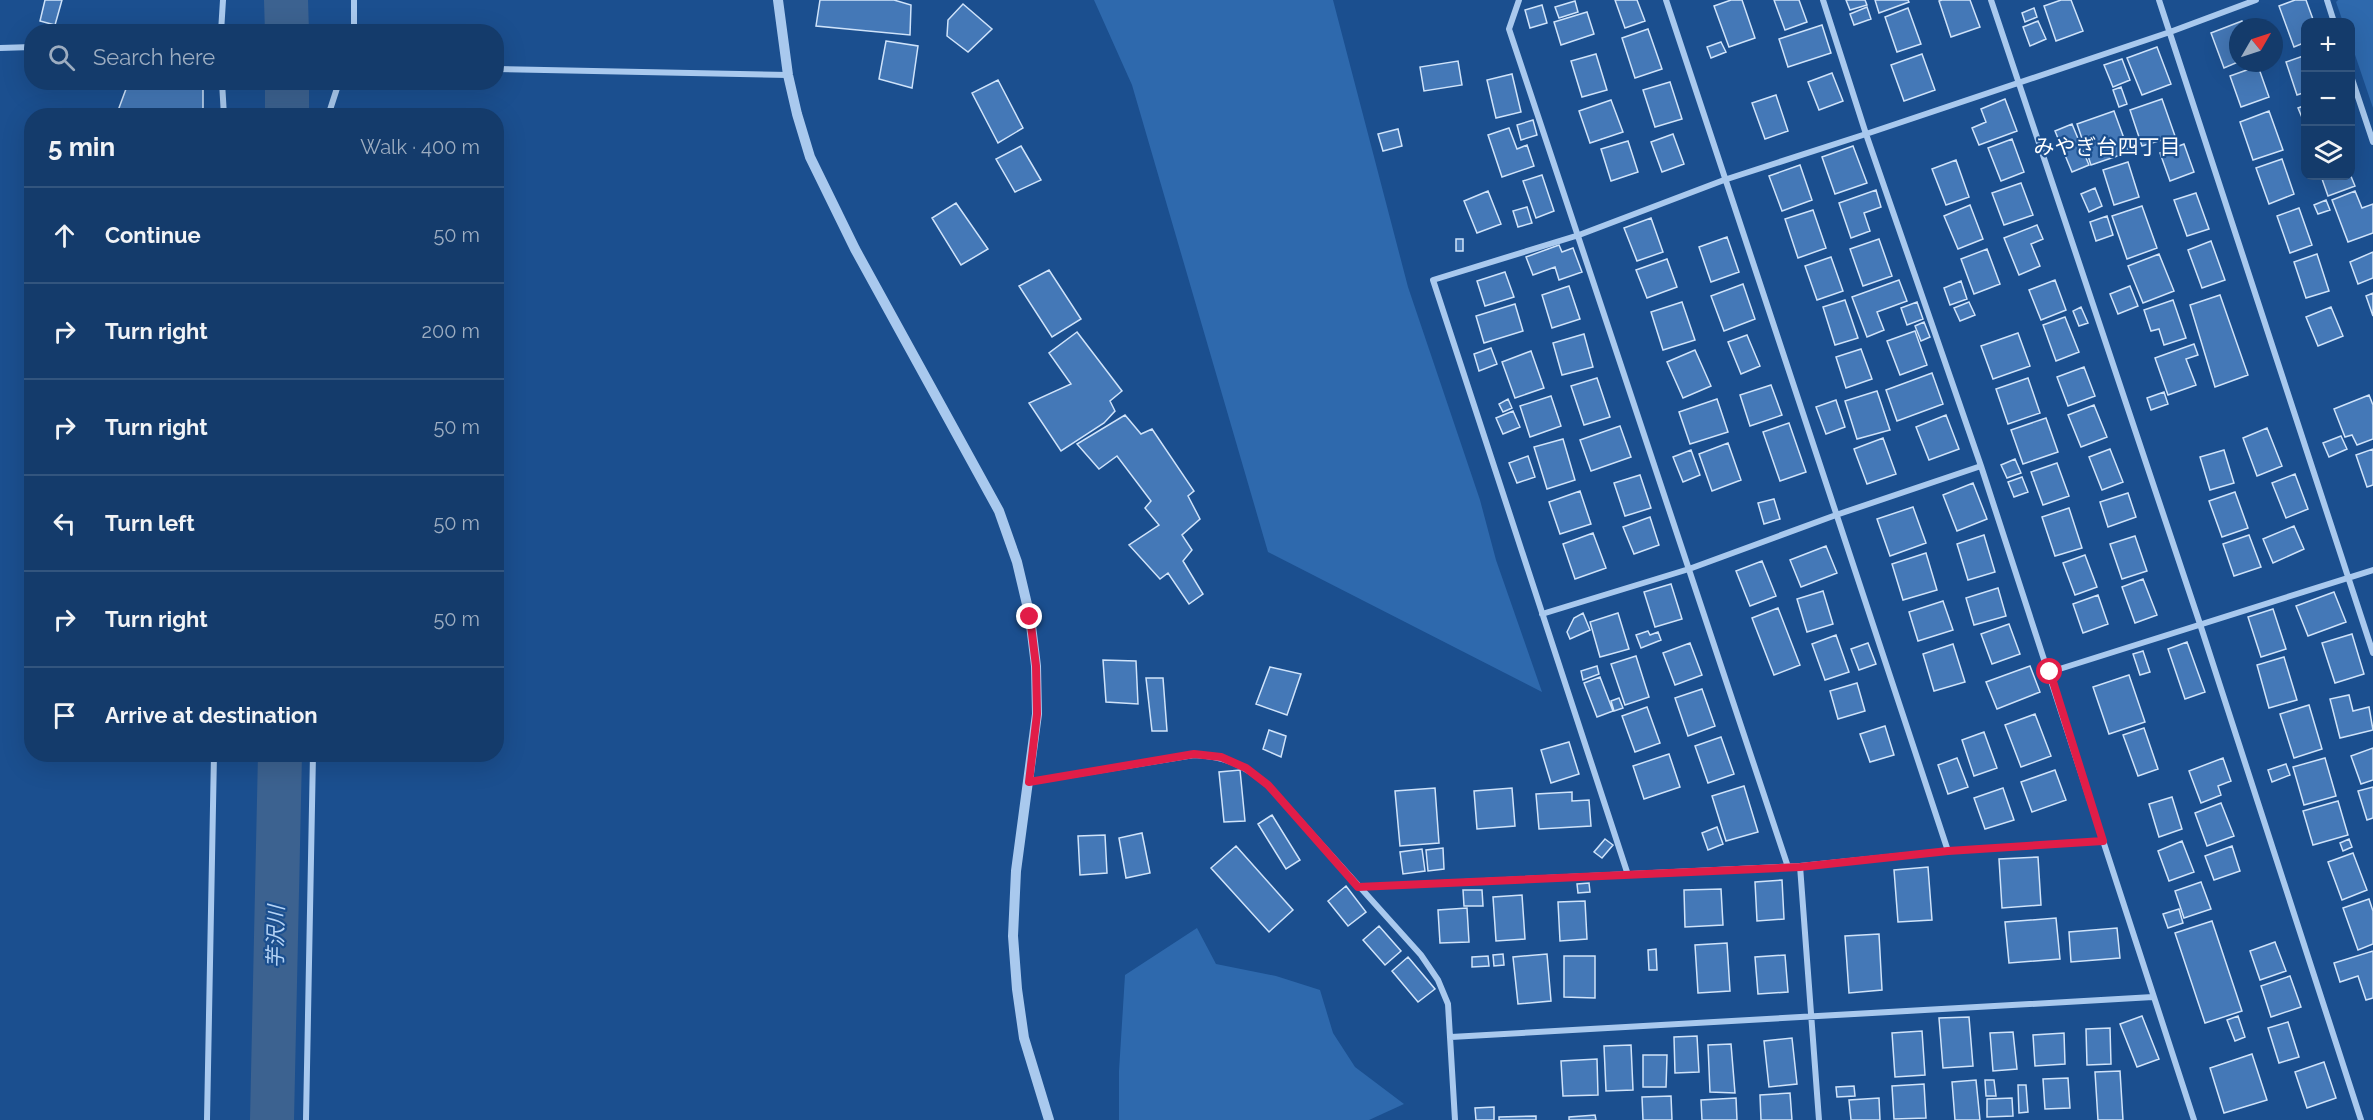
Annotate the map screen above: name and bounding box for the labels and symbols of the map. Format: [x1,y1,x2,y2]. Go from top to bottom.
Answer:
north arrow [2229,18,2283,72]
district label: みやぎ台四丁目 [2034,134,2181,159]
route end [1016,603,1042,629]
route start [2036,658,2062,684]
water label: 芋沢川 [262,903,289,969]

